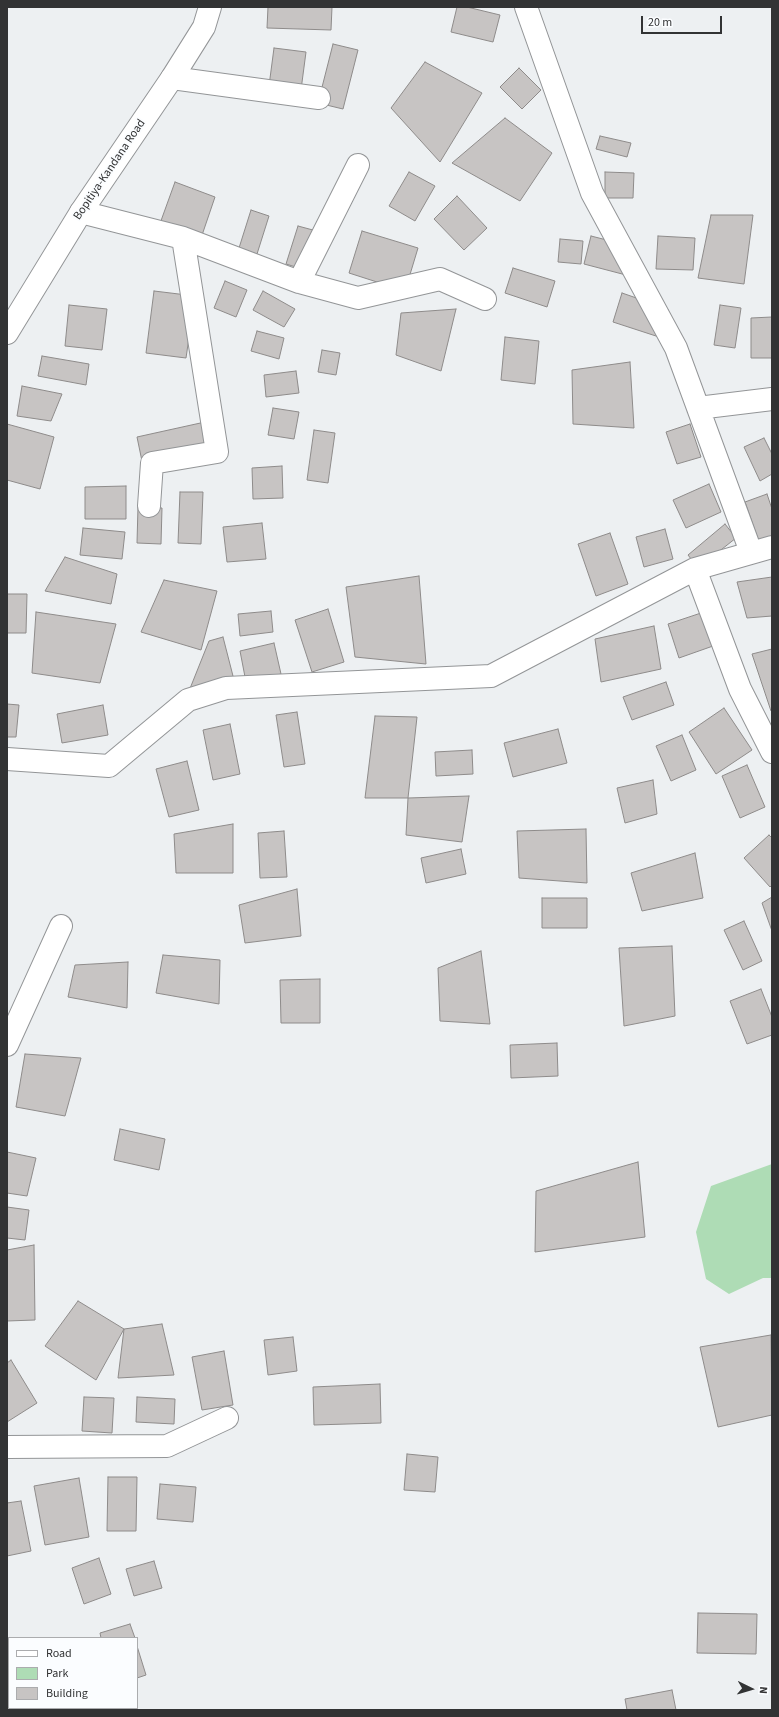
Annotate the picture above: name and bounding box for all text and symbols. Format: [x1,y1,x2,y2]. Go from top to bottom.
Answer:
scale bar [643,8,724,34]
text: 20 m [648,14,672,31]
street label: Bopitiya-Kandana Road [71,117,149,223]
legend [8,1637,138,1709]
text: Road [46,1645,72,1662]
text: Park [46,1665,68,1682]
north arrow [731,1669,771,1709]
text: Building [46,1685,88,1702]
text: N [756,1686,771,1694]

